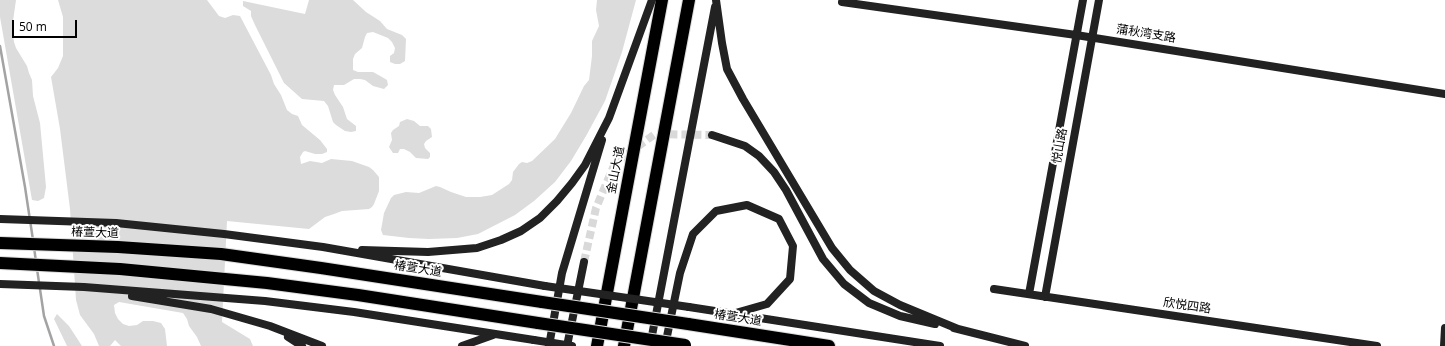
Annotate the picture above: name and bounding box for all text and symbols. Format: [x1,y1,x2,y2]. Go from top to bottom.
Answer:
scale bar [14,12,79,38]
text: 50 m [19,18,47,35]
street label: 蒲秋湾支路 [1115,22,1177,46]
street label: 悦山路 [1050,127,1070,165]
street label: 金山大道 [604,145,628,195]
street label: 椿萱大道 [71,225,119,241]
street label: 椿萱大道 [393,258,443,280]
street label: 欣悦四路 [1162,296,1212,316]
street label: 椿萱大道 [713,307,763,329]

